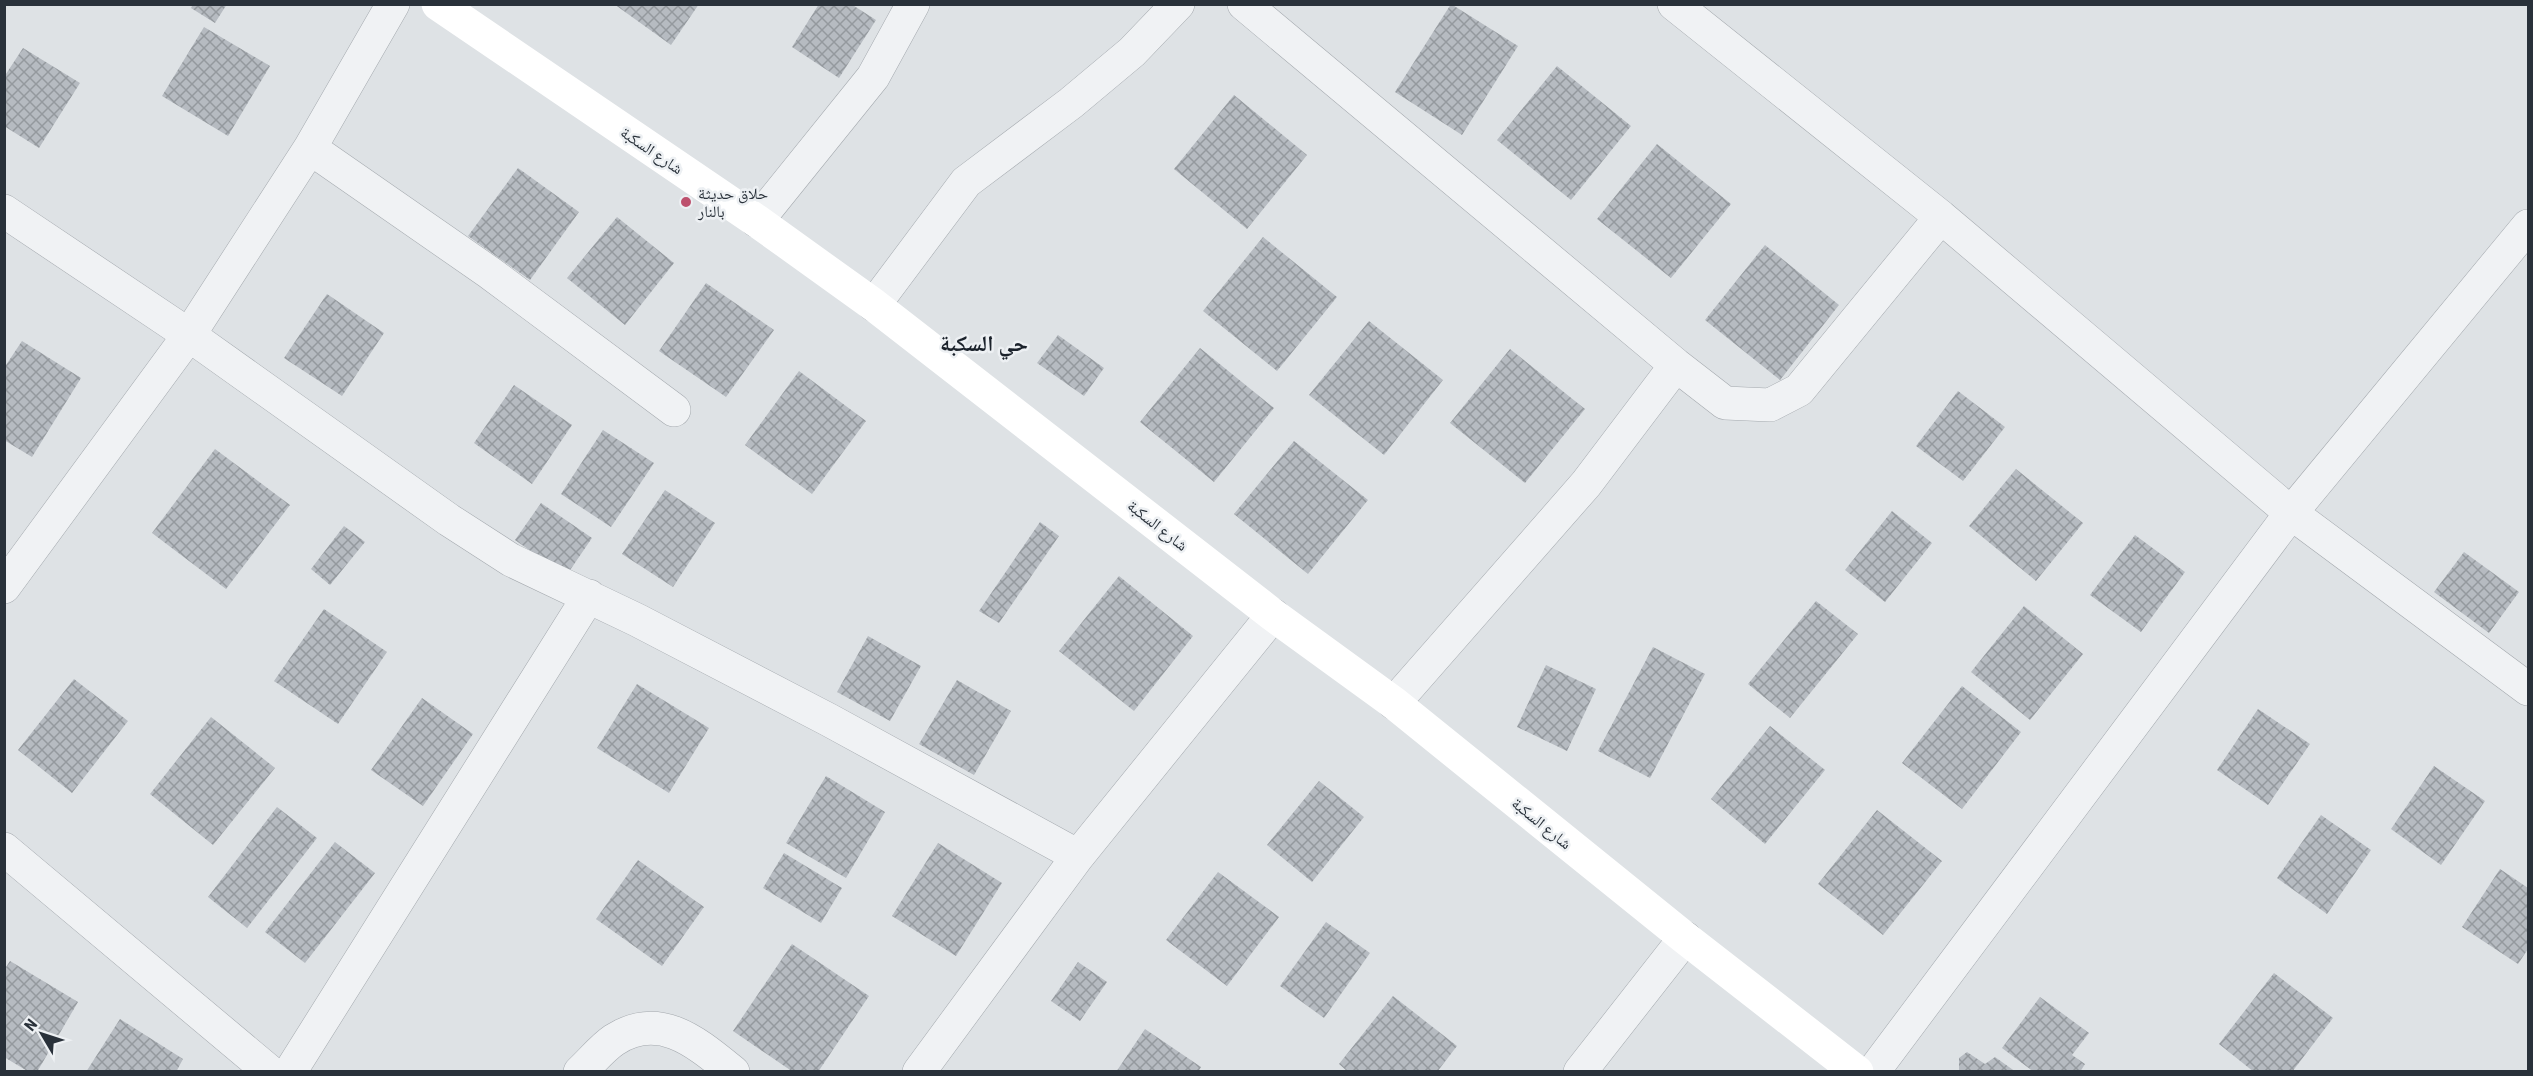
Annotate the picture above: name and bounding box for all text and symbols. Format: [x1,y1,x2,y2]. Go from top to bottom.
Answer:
street label: شارع السكبة [616,123,687,179]
place label: حلاق حديثة بالنار [697,184,768,221]
marker: حلاق حديثة بالنار [679,195,693,209]
district label: حي السكبة [940,331,1028,360]
street label: شارع السكبة [1123,496,1192,556]
street label: شارع السكبة [1507,794,1575,854]
north arrow [12,1004,72,1064]
text: N [20,1015,41,1035]

